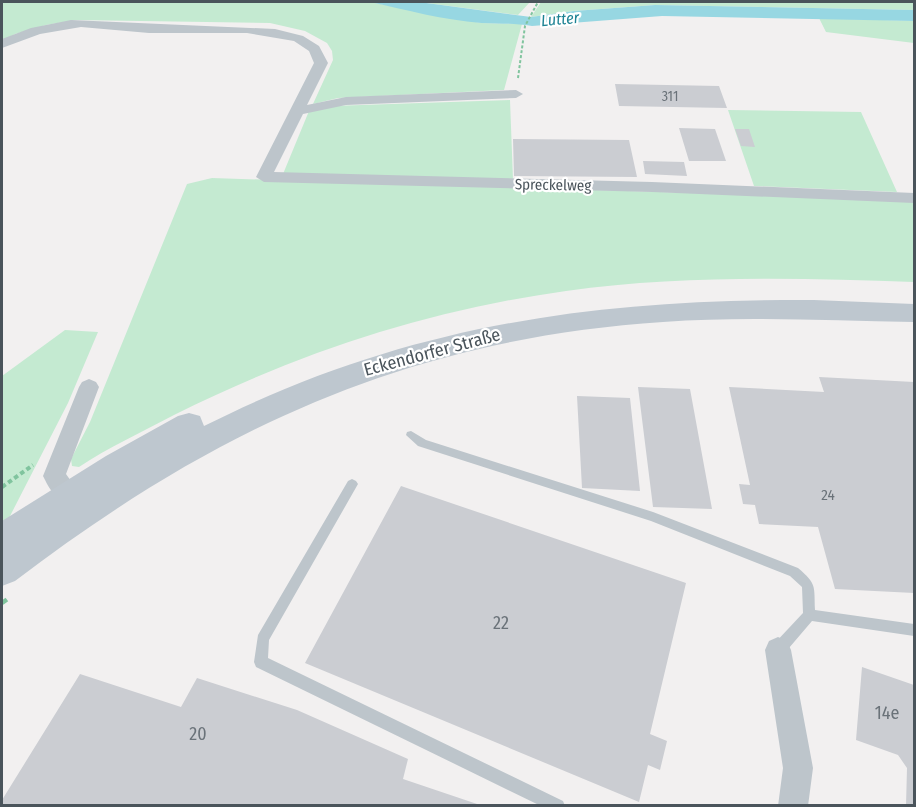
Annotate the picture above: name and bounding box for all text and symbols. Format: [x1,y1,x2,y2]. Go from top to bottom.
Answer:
water label: Lutter [540,8,580,30]
house number: 311 [662,88,678,105]
street label: Spreckelweg [515,175,591,195]
street label: Eckendorfer Straße [361,323,503,381]
house number: 24 [821,486,835,504]
house number: 22 [493,612,509,634]
house number: 14e [875,702,899,724]
house number: 20 [189,723,207,745]

